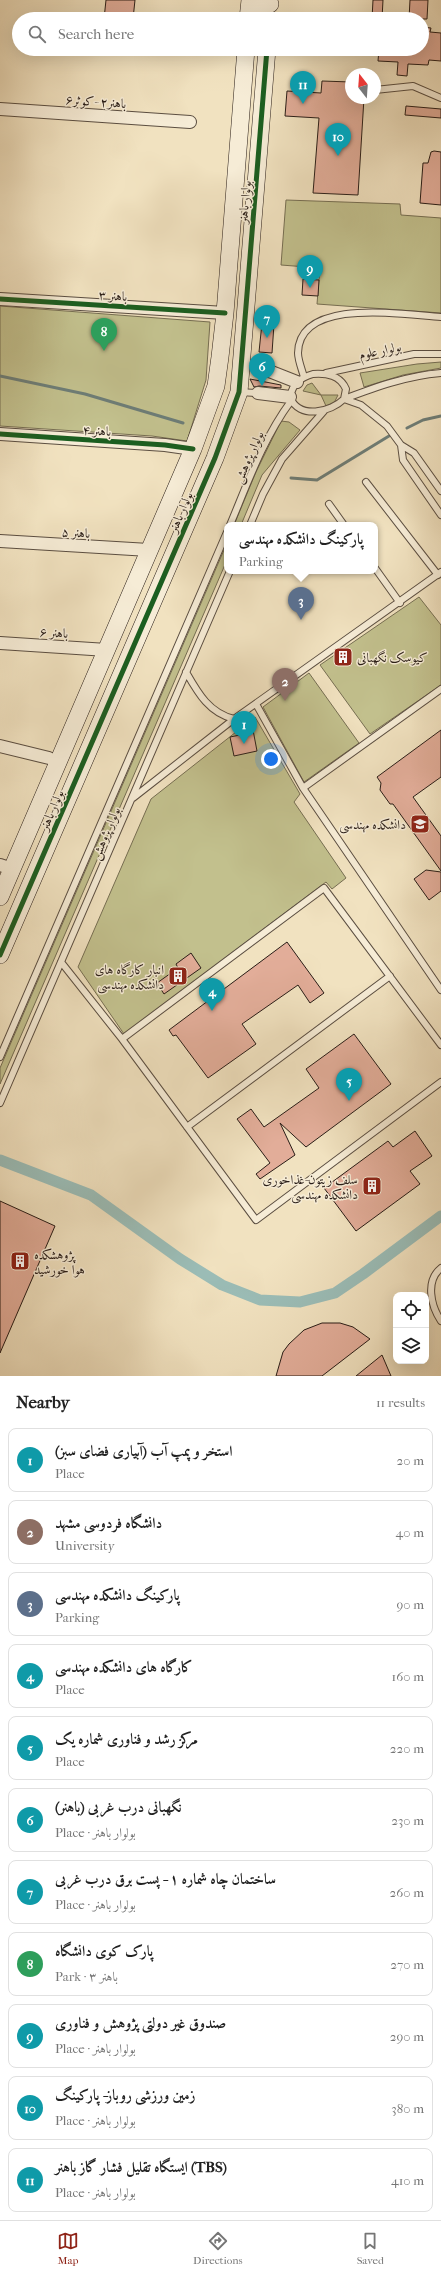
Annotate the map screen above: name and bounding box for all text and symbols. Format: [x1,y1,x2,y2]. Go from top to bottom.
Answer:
search box [12,12,429,56]
icon: search [26,23,48,45]
text: Search here [58,25,134,43]
north arrow [345,68,381,104]
pin: 11 [290,71,316,104]
street label: باهنر۲ -کوثر۶ [65,92,127,112]
pin: 10 [325,123,351,156]
street label: بولوار باهنر [235,180,255,226]
pin: 9 [297,255,323,288]
street label: باهنر ۳ [98,287,128,305]
pin: 7 [254,305,280,338]
pin: 8 [91,318,117,351]
street label: بولوار علوم [358,339,403,366]
pin: 6 [249,353,275,386]
street label: باهنر ۴ [82,422,112,440]
street label: بولوار پژوهش [230,429,268,487]
street label: بولوار باهنر [164,489,197,537]
popup [224,522,378,574]
street label: باهنر ۵ [61,524,91,542]
text: پارکینگ دانشکده مهندسی [239,530,363,548]
text: Parking [239,554,283,569]
pin: 3 [288,587,314,620]
street label: باهنر ۶ [39,624,69,642]
building icon: کیوسک نگهبانی [332,646,354,668]
place label: کیوسک نگهبانی [357,650,428,666]
pin: 2 [272,668,298,701]
pin: 1 [231,711,257,744]
your location [261,749,281,769]
street label: بولوار باهنر [35,787,68,835]
street label: بولوار پژوهش [88,805,125,863]
school or university icon: دانشکده مهندسی [409,813,431,835]
place label: دانشکده مهندسی [339,817,406,834]
place label: انبار کارگاه های دانشکده مهندسی [95,962,164,994]
building icon: انبار کارگاه های دانشکده مهندسی [167,965,189,987]
pin: 4 [199,978,225,1011]
pin: 5 [336,1068,362,1101]
place label: سلف زیتون-غذاخوری دانشکده مهندسی [262,1172,358,1204]
building icon: سلف زیتون-غذاخوری دانشکده مهندسی [361,1175,383,1197]
place label: پژوهشکده هوا خورشید [34,1247,85,1278]
building icon: پژوهشکده هوا خورشید [9,1250,31,1272]
map controls [393,1292,429,1364]
button: locate [393,1292,429,1328]
button: layers [393,1328,429,1364]
text: Nearby [16,1392,70,1412]
text: 11 results [376,1395,425,1410]
text: استخر و پمپ آب (آبیاری فضای سبز) [55,1442,233,1460]
text: 1 [28,1453,32,1468]
text: 20 m [397,1453,424,1468]
text: Place [55,1466,85,1481]
text: دانشگاه فردوسی مشهد [55,1514,162,1532]
text: 2 [27,1525,33,1540]
text: 40 m [396,1525,424,1540]
text: University [55,1538,115,1553]
text: پارکینگ دانشکده مهندسی [55,1586,180,1604]
text: 3 [27,1597,33,1612]
text: 90 m [396,1597,424,1612]
text: Parking [55,1610,99,1625]
text: کارگاه های دانشکده مهندسی [55,1658,193,1676]
text: 4 [26,1669,34,1684]
text: 160 m [392,1669,424,1684]
text: Place [55,1682,85,1697]
text: مرکز رشد و فناوری شماره یک [55,1730,198,1748]
text: 5 [27,1741,33,1756]
text: 220 m [390,1741,424,1756]
text: Place [55,1754,85,1769]
text: نگهبانی درب غربی (باهنر) [55,1798,182,1816]
text: 6 [26,1813,34,1828]
text: 230 m [391,1813,424,1828]
text: Place · بولوار باهنر [55,1825,136,1840]
text: ساختمان چاه شماره ۱ - پست برق درب غربی [55,1870,276,1888]
text: 7 [27,1885,33,1900]
text: 260 m [390,1885,424,1900]
text: Place · بولوار باهنر [55,1897,136,1912]
text: پارک کوی دانشگاه [55,1942,153,1960]
text: 8 [27,1957,33,1972]
text: 270 m [390,1957,424,1972]
text: Park · باهنر ۳ [55,1969,118,1984]
text: صندوق غیر دولتی پژوهش و فناوری [55,2014,226,2032]
text: 9 [27,2029,33,2044]
text: 290 m [390,2029,424,2044]
text: Place · بولوار باهنر [55,2041,136,2056]
text: زمین ورزشی روباز- پارکینگ [55,2086,196,2104]
text: 10 [24,2101,36,2116]
text: 380 m [391,2101,424,2116]
text: Place · بولوار باهنر [55,2113,136,2128]
text: ایستگاه تقلیل فشار گاز باهنر (TBS) [55,2158,227,2176]
text: 11 [25,2173,35,2188]
text: 410 m [391,2173,424,2188]
text: Place · بولوار باهنر [55,2185,136,2200]
tab: Map [57,2230,79,2267]
tab: Directions [193,2230,243,2267]
tab: Saved [357,2230,384,2267]

